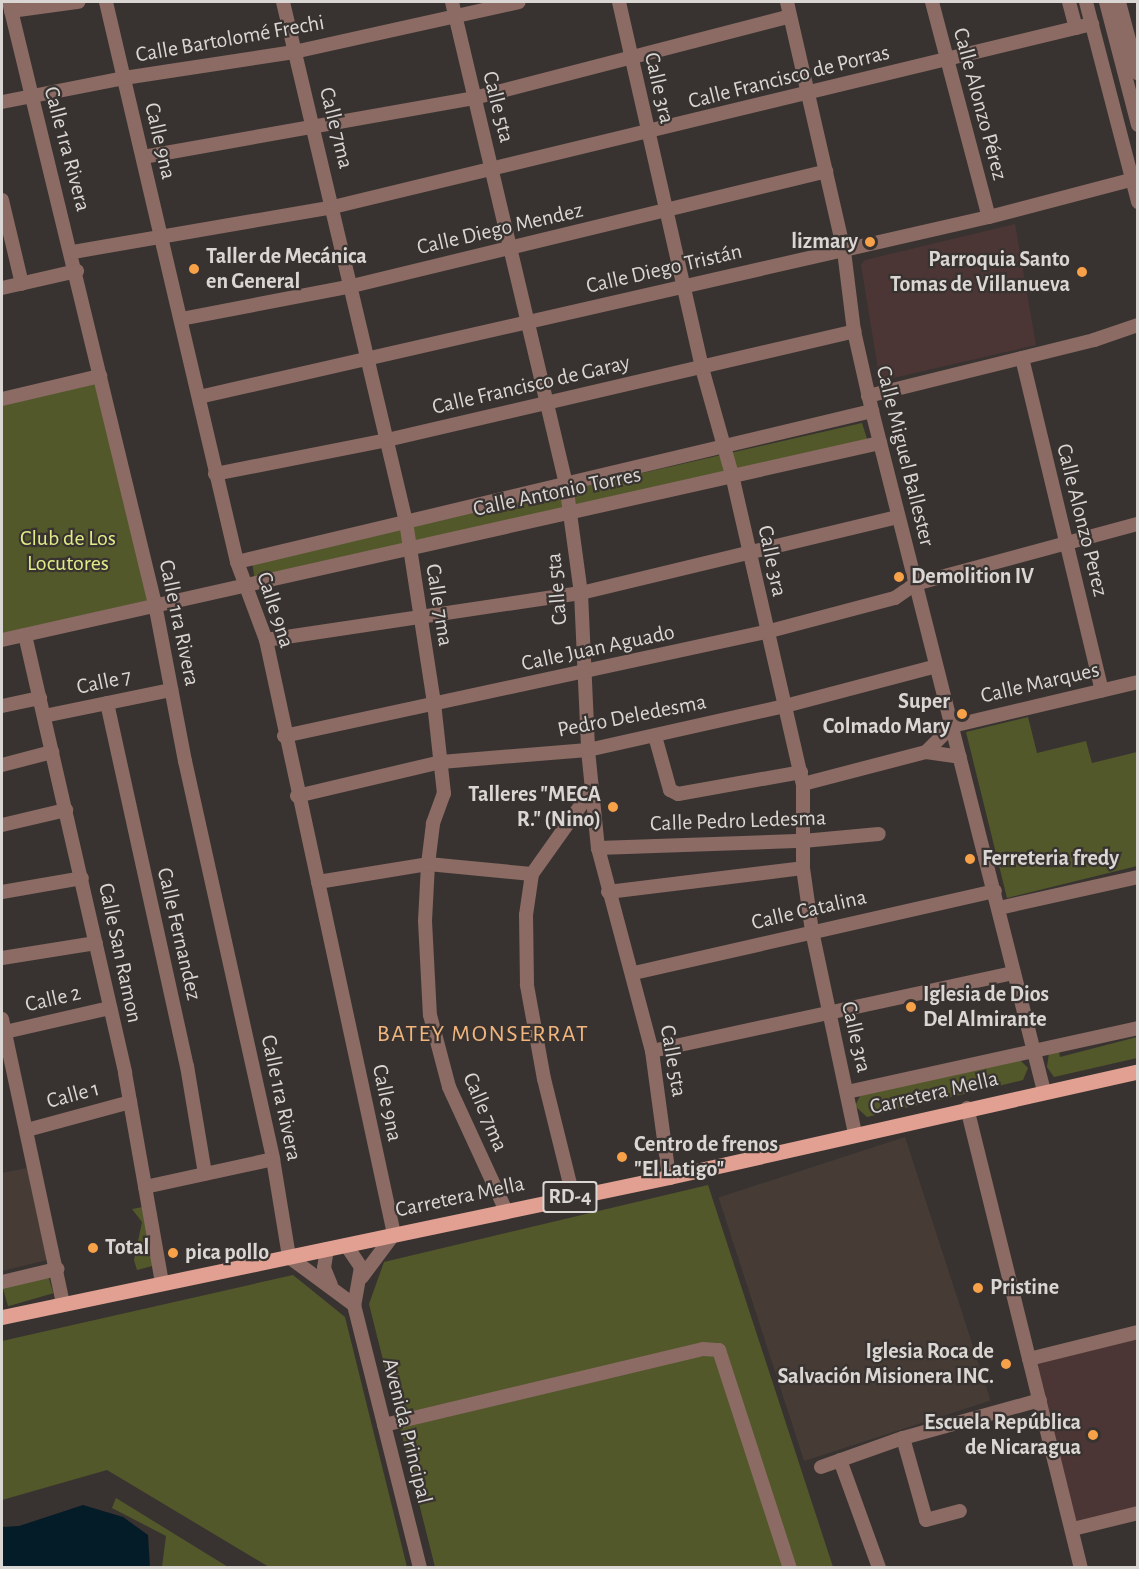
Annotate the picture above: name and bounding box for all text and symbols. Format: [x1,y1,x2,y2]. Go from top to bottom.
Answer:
street label: Calle Bartolomé Frechi [134,9,326,69]
street label: Calle Alonzo Pérez [947,25,1013,183]
street label: Calle Francisco de Porras [686,39,892,115]
street label: Calle 3ra [638,50,680,126]
street label: Calle 5ta [476,69,520,145]
street label: Calle 1ra Rivera [38,84,96,214]
street label: Calle 7ma [313,84,359,172]
street label: Calle 9na [138,100,182,182]
street label: Calle Diego Mendez [414,197,586,261]
place label: lizmary [791,229,858,255]
marker: lizmary [863,235,877,249]
street label: Calle Diego Tristán [584,238,744,300]
place label: Taller de Mecánica en General [206,243,367,294]
place label: Parroquia Santo Tomas de Villanueva [890,246,1070,298]
marker: Taller de Mecánica en General [187,262,201,276]
marker: Parroquia Santo Tomas de Villanueva [1075,265,1089,279]
street label: Calle Francisco de Garay [429,349,633,421]
street label: Calle Miguel Ballester [870,363,940,549]
street label: Calle Alonzo Perez [1050,441,1114,599]
street label: Calle Antonio Torres [471,461,643,523]
street label: Calle 3ra [752,523,792,599]
park label: Club de Los Locutores [20,525,116,576]
street label: Calle 5ta [541,552,573,626]
street label: Calle 1ra Rivera [153,558,205,688]
street label: Calle 7ma [419,562,459,648]
place label: Demolition IV [911,564,1034,590]
street label: Calle 9na [250,569,300,651]
marker: Demolition IV [892,570,906,584]
street label: Calle Juan Aguado [519,619,677,677]
street label: Calle Marques [978,657,1102,709]
street label: Calle 7 [74,663,134,701]
place label: Super Colmado Mary [823,688,950,740]
street label: Pedro Deledesma [555,689,709,743]
marker: Super Colmado Mary [955,707,969,721]
place label: Talleres "MECA R." (Nino) [468,781,601,832]
marker: Talleres "MECA R." (Nino) [606,800,620,814]
street label: Calle Pedro Ledesma [649,805,827,837]
place label: Ferreteria fredy [982,846,1119,872]
marker: Ferreteria fredy [963,852,977,866]
street label: Calle Fernandez [151,865,207,1003]
street label: Calle San Ramon [92,881,148,1025]
street label: Calle Catalina [749,884,869,936]
street label: Calle 2 [23,980,83,1018]
place label: Iglesia de Dios Del Almirante [923,981,1049,1032]
street label: Calle 3ra [835,999,877,1075]
marker: Iglesia de Dios Del Almirante [904,1000,918,1014]
district label: BATEY MONSERRAT [377,1021,589,1049]
street label: Calle 5ta [654,1023,692,1099]
street label: Calle 1ra Rivera [255,1033,307,1163]
street label: Calle 9na [366,1062,408,1144]
street label: Carretera Mella [867,1065,1001,1121]
street label: Calle 7ma [457,1069,513,1155]
street label: Calle 1 [44,1075,102,1115]
place label: Centro de frenos "El Latigo" [634,1131,778,1182]
marker: Centro de frenos "El Latigo" [615,1150,629,1164]
street label: Carretera Mella [393,1170,527,1224]
road number: RD-4 [542,1179,598,1215]
place label: Total [105,1235,149,1261]
place label: pica pollo [185,1240,269,1266]
marker: Total [86,1241,100,1255]
marker: pica pollo [166,1246,180,1260]
place label: Pristine [990,1275,1059,1301]
marker: Pristine [971,1281,985,1295]
place label: Iglesia Roca de Salvación Misionera INC. [777,1338,994,1390]
street label: Avenida Principal [376,1356,438,1506]
marker: Iglesia Roca de Salvación Misionera INC. [999,1357,1013,1371]
place label: Escuela República de Nicaragua [924,1409,1081,1460]
marker: Escuela República de Nicaragua [1086,1428,1100,1442]

